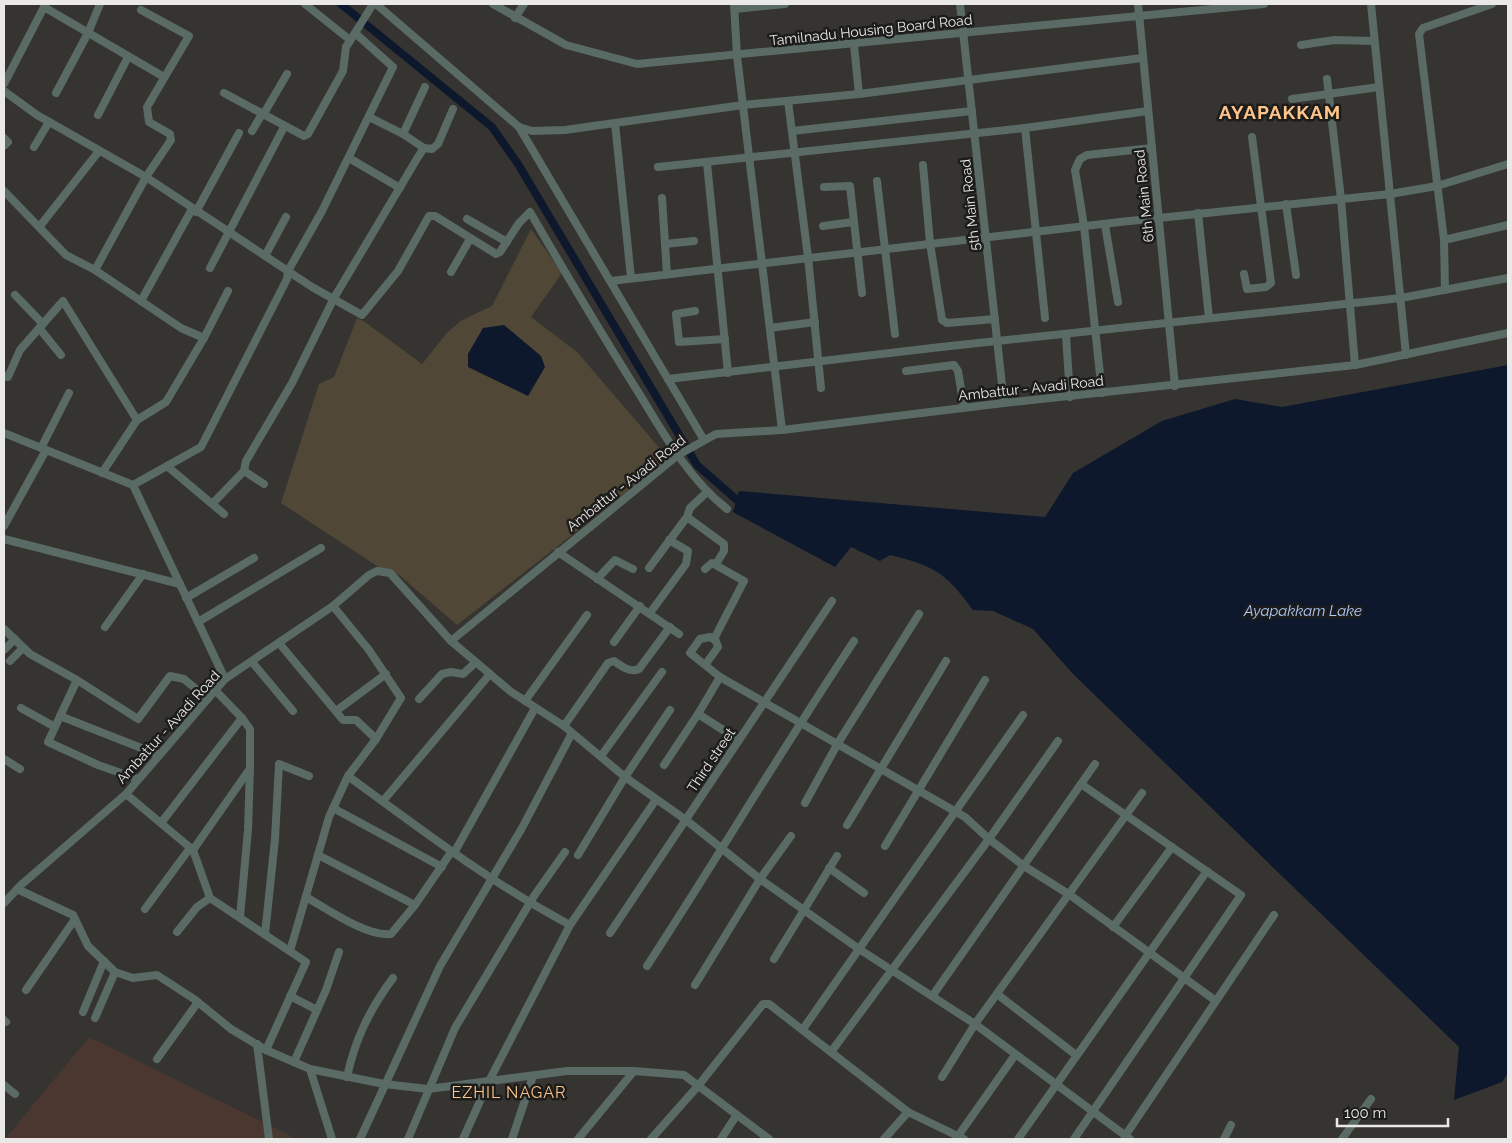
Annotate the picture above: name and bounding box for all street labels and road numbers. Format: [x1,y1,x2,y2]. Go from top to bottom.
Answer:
street label: Tamilnadu Housing Board Road [769,11,973,49]
street label: 6th Main Road [1131,149,1157,243]
street label: 5th Main Road [957,158,983,252]
street label: Ambattur - Avadi Road [957,372,1105,404]
street label: Ambattur - Avadi Road [563,432,689,534]
street label: Ambattur - Avadi Road [113,667,223,787]
street label: Third street [684,725,738,795]

